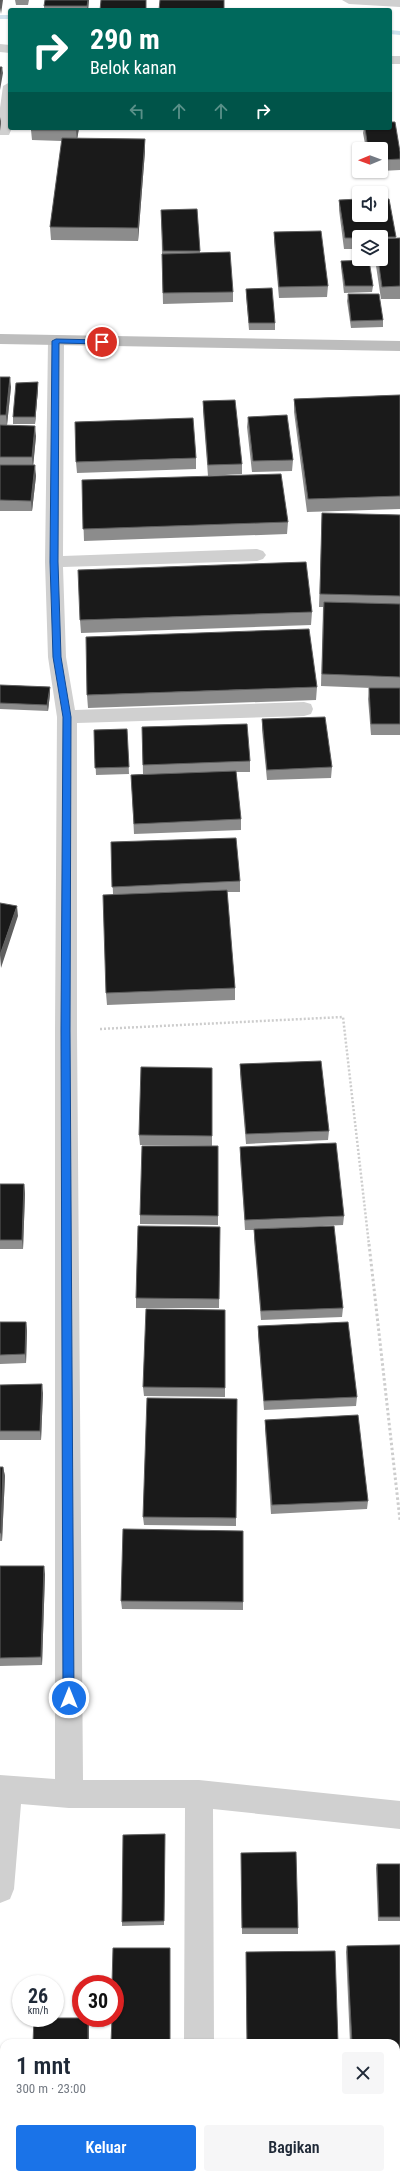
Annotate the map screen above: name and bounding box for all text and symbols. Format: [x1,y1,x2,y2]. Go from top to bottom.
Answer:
text: 290 m [90,23,160,56]
icon: right [24,24,76,76]
text: Belok kanan [90,57,176,78]
icon: left [126,100,148,122]
icon: ahead [168,100,190,122]
icon: ahead [210,100,232,122]
icon: right [252,100,274,122]
north arrow [352,142,388,178]
map controls [352,142,388,266]
button: sound [352,186,388,222]
button: layers [352,230,388,266]
pin [85,325,119,359]
icon: arrive [91,331,113,353]
position arrow [48,1677,90,1719]
speed limit sign: 30 [72,1975,124,2027]
text: 26 [28,1984,48,2008]
text: km/h [28,2005,48,2016]
text: 1 mnt [16,2052,71,2080]
button: close [342,2052,384,2094]
text: 300 m · 23:00 [16,2081,86,2096]
button: Keluar [16,2125,196,2171]
button: Bagikan [204,2125,384,2171]

